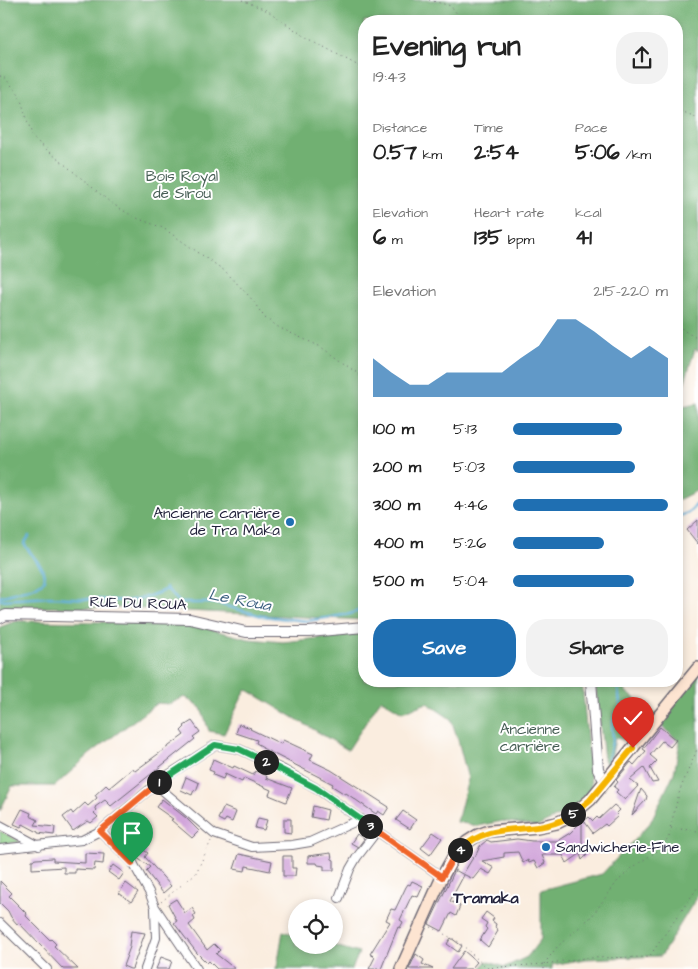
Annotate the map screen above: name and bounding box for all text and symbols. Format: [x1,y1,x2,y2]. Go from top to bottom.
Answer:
text: Evening run [373,27,521,66]
button: share [616,32,668,84]
text: 19:43 [373,66,406,88]
text: Distance [373,118,427,138]
text: Time [474,118,503,138]
text: Pace [575,118,607,138]
text: 0.57 [373,138,417,167]
text: 2:54 [474,138,519,167]
text: 5:06 [575,138,620,167]
text: km [417,145,442,165]
text: /km [620,145,651,165]
park label: Bois Royal de Sirou [146,166,218,204]
text: Elevation [373,203,428,223]
text: Heart rate [474,203,544,223]
text: kcal [575,203,602,223]
text: 6 [373,223,386,252]
text: 135 [474,223,502,252]
text: 41 [575,223,592,252]
text: m [386,230,403,250]
text: bpm [502,230,534,250]
text: Elevation [373,280,436,302]
text: 215–220 m [593,280,668,302]
text: 100 m [373,418,414,440]
text: 5:13 [453,418,477,440]
text: 200 m [373,456,421,478]
text: 5:03 [453,456,485,478]
text: 300 m [373,494,420,516]
text: 4:46 [453,494,487,516]
place label: Ancienne carrière de Tra Maka [153,503,280,541]
marker: Ancienne carrière de Tra Maka [284,516,296,528]
text: 400 m [373,532,423,554]
text: 5:26 [453,532,486,554]
text: 500 m [373,570,423,592]
text: 5:04 [453,570,488,592]
water label: Le Roua [207,583,274,617]
street label: RUE DU ROUA [89,591,187,616]
button: Save [373,619,516,677]
button: Share [526,619,668,677]
pin [612,697,654,748]
icon: check [619,704,647,732]
park label: Ancienne carrière [500,719,560,757]
pin: 2 [254,750,278,774]
text: 2 [262,752,271,772]
pin: 1 [146,770,172,794]
text: 1 [159,772,160,792]
pin: 5 [560,802,586,826]
text: 5 [569,804,578,824]
pin [111,812,153,863]
pin: 3 [358,814,382,838]
text: 3 [367,816,374,836]
icon: arrive [118,819,146,847]
place label: Sandwicherie-Fine [556,837,680,858]
pin: 4 [448,838,472,862]
text: 4 [456,840,465,860]
marker: Sandwicherie-Fine [540,841,552,853]
district label: Tramaka [452,887,520,909]
map controls [288,899,343,954]
button: locate [288,899,343,954]

